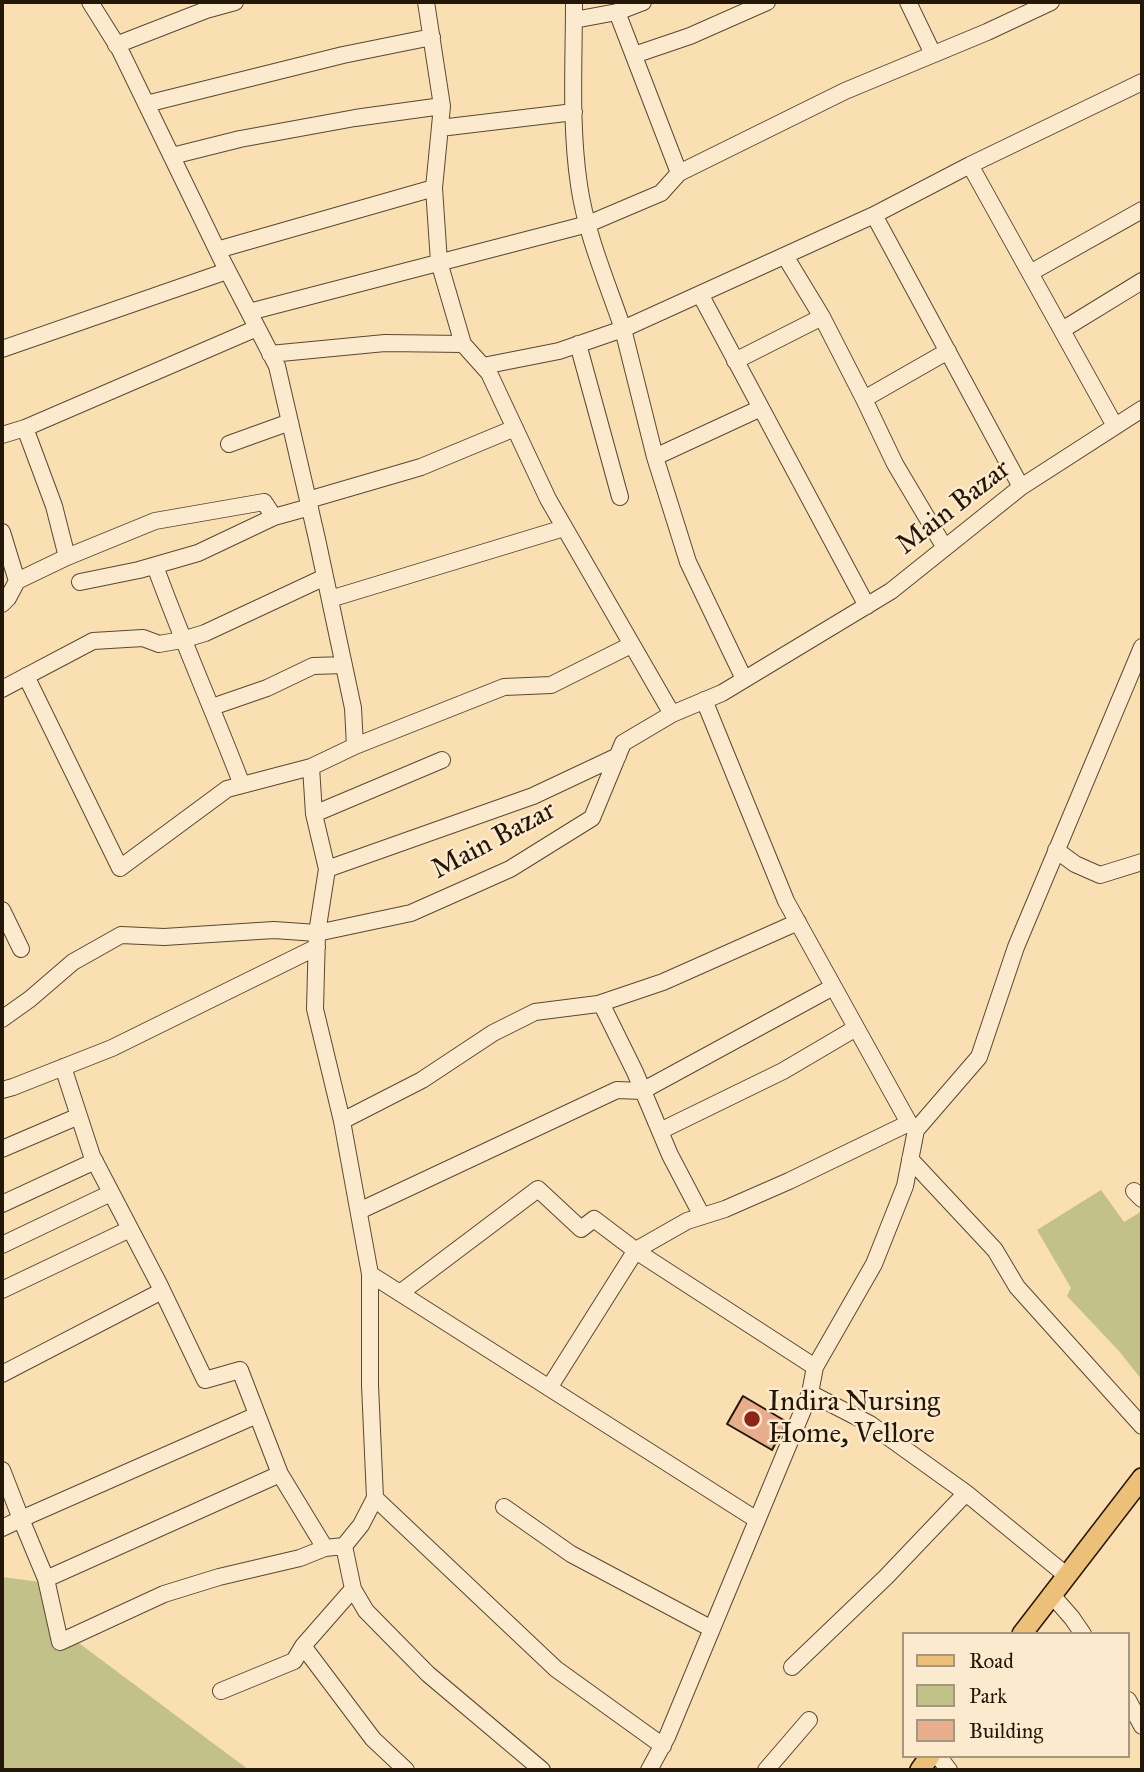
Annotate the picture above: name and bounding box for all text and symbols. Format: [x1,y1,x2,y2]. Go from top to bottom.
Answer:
street label: Main Bazar [890,453,1018,563]
street label: Main Bazar [426,794,562,888]
place label: Indira Nursing Home, Vellore [768,1386,940,1452]
marker: Indira Nursing Home, Vellore [742,1409,762,1429]
legend [902,1632,1130,1758]
text: Road [969,1648,1014,1674]
text: Park [969,1683,1007,1709]
text: Building [969,1718,1043,1744]

